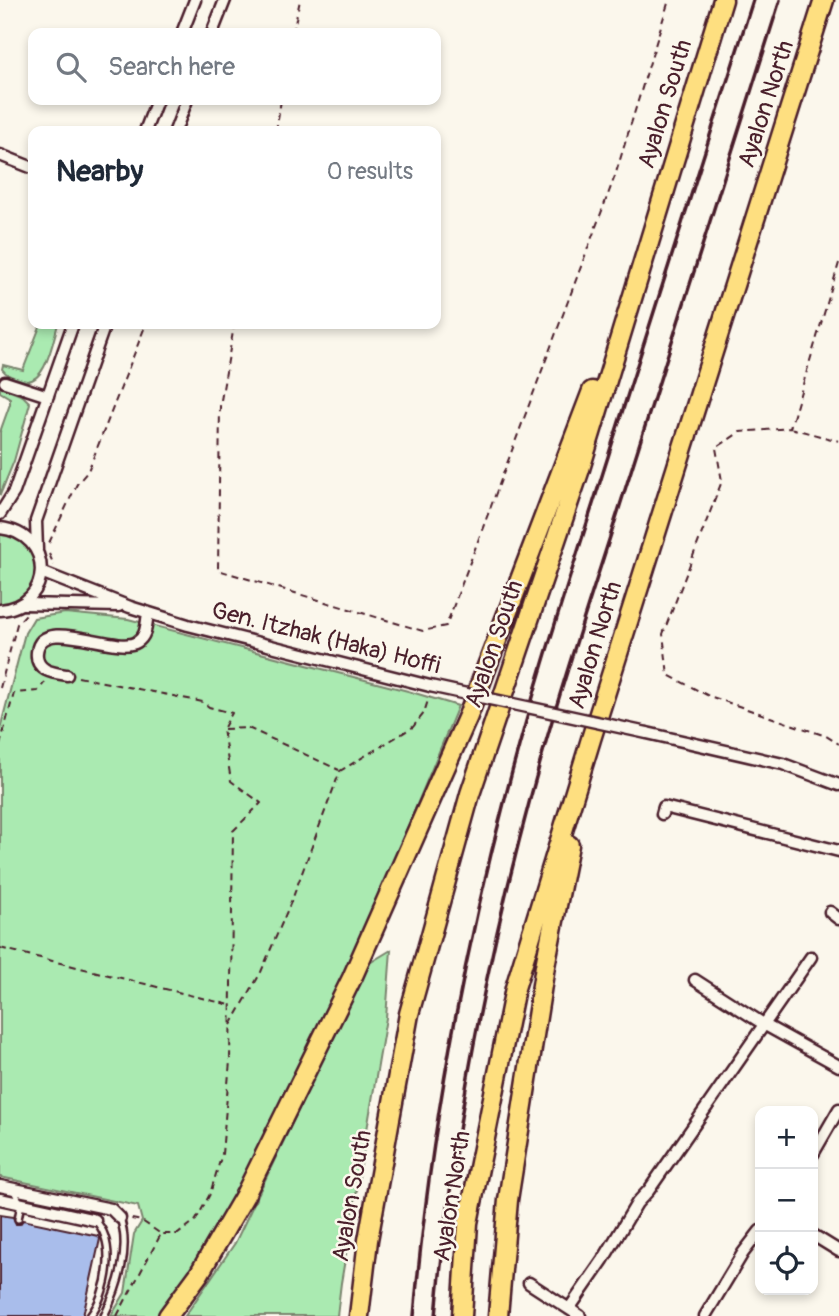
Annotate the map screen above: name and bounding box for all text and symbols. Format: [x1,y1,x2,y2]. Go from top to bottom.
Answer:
search box [28,28,441,105]
street label: Ayalon South [632,36,698,172]
street label: Ayalon North [732,37,800,171]
icon: search [52,48,90,86]
text: Search here [108,51,235,83]
text: Nearby [56,153,143,190]
text: 0 results [327,157,413,186]
street label: Ayalon South [459,576,529,712]
street label: Ayalon North [562,578,628,712]
street label: Gen. Itzhak (Haka) Hoffi [209,596,443,680]
map controls [755,1106,818,1295]
button: + [755,1106,818,1169]
street label: Ayalon South [326,1128,378,1264]
street label: Ayalon North [427,1129,477,1263]
button: − [755,1169,818,1232]
button: locate [755,1232,818,1295]

